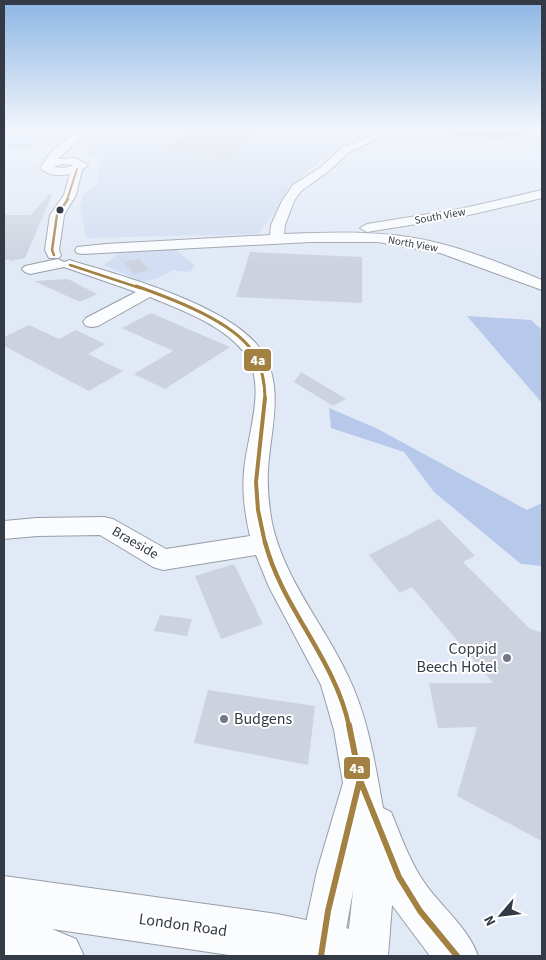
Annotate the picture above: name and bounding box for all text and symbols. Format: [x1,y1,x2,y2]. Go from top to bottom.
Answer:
street label: South View [413,204,467,228]
unlabelled marker [55,205,65,215]
street label: North View [387,232,439,256]
line badge: 4a [243,348,272,372]
text: 4a [251,351,265,371]
street label: Braeside [108,522,162,564]
place label: Coppid Beech Hotel [416,638,497,678]
marker: Coppid Beech Hotel [501,652,513,664]
place label: Budgens [234,708,293,730]
marker: Budgens [218,713,230,725]
line badge: 4a [343,756,371,780]
text: 4a [350,759,364,779]
north arrow [476,890,526,940]
street label: London Road [137,908,229,942]
text: N [479,912,501,929]

